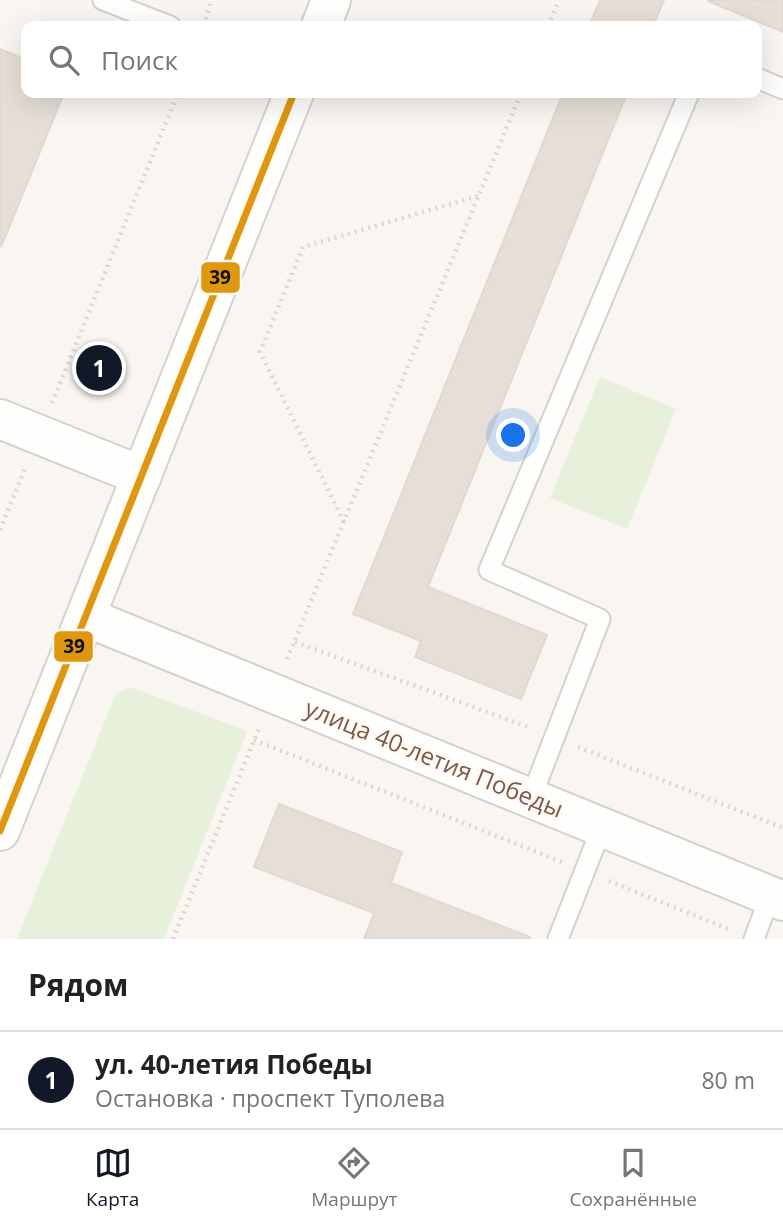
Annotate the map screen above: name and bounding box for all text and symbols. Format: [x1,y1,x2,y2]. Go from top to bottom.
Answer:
search box [21,21,762,98]
icon: search [45,41,83,79]
text: Поиск [101,42,178,78]
line badge: 39 [200,261,241,294]
text: 39 [209,264,231,290]
pin: 1 [76,342,122,394]
your location [496,418,530,452]
line badge: 39 [53,630,94,663]
text: 39 [63,633,85,659]
street label: улица 40-летия Победы [300,691,569,825]
text: Рядом [28,964,128,1005]
text: ул. 40-летия Победы [95,1046,373,1082]
text: 1 [44,1064,58,1096]
text: 80 m [701,1064,755,1096]
text: Остановка · проспект Туполева [95,1082,445,1114]
tab: Карта [86,1144,139,1212]
tab: Маршрут [311,1144,398,1212]
tab: Сохранённые [569,1144,697,1212]

